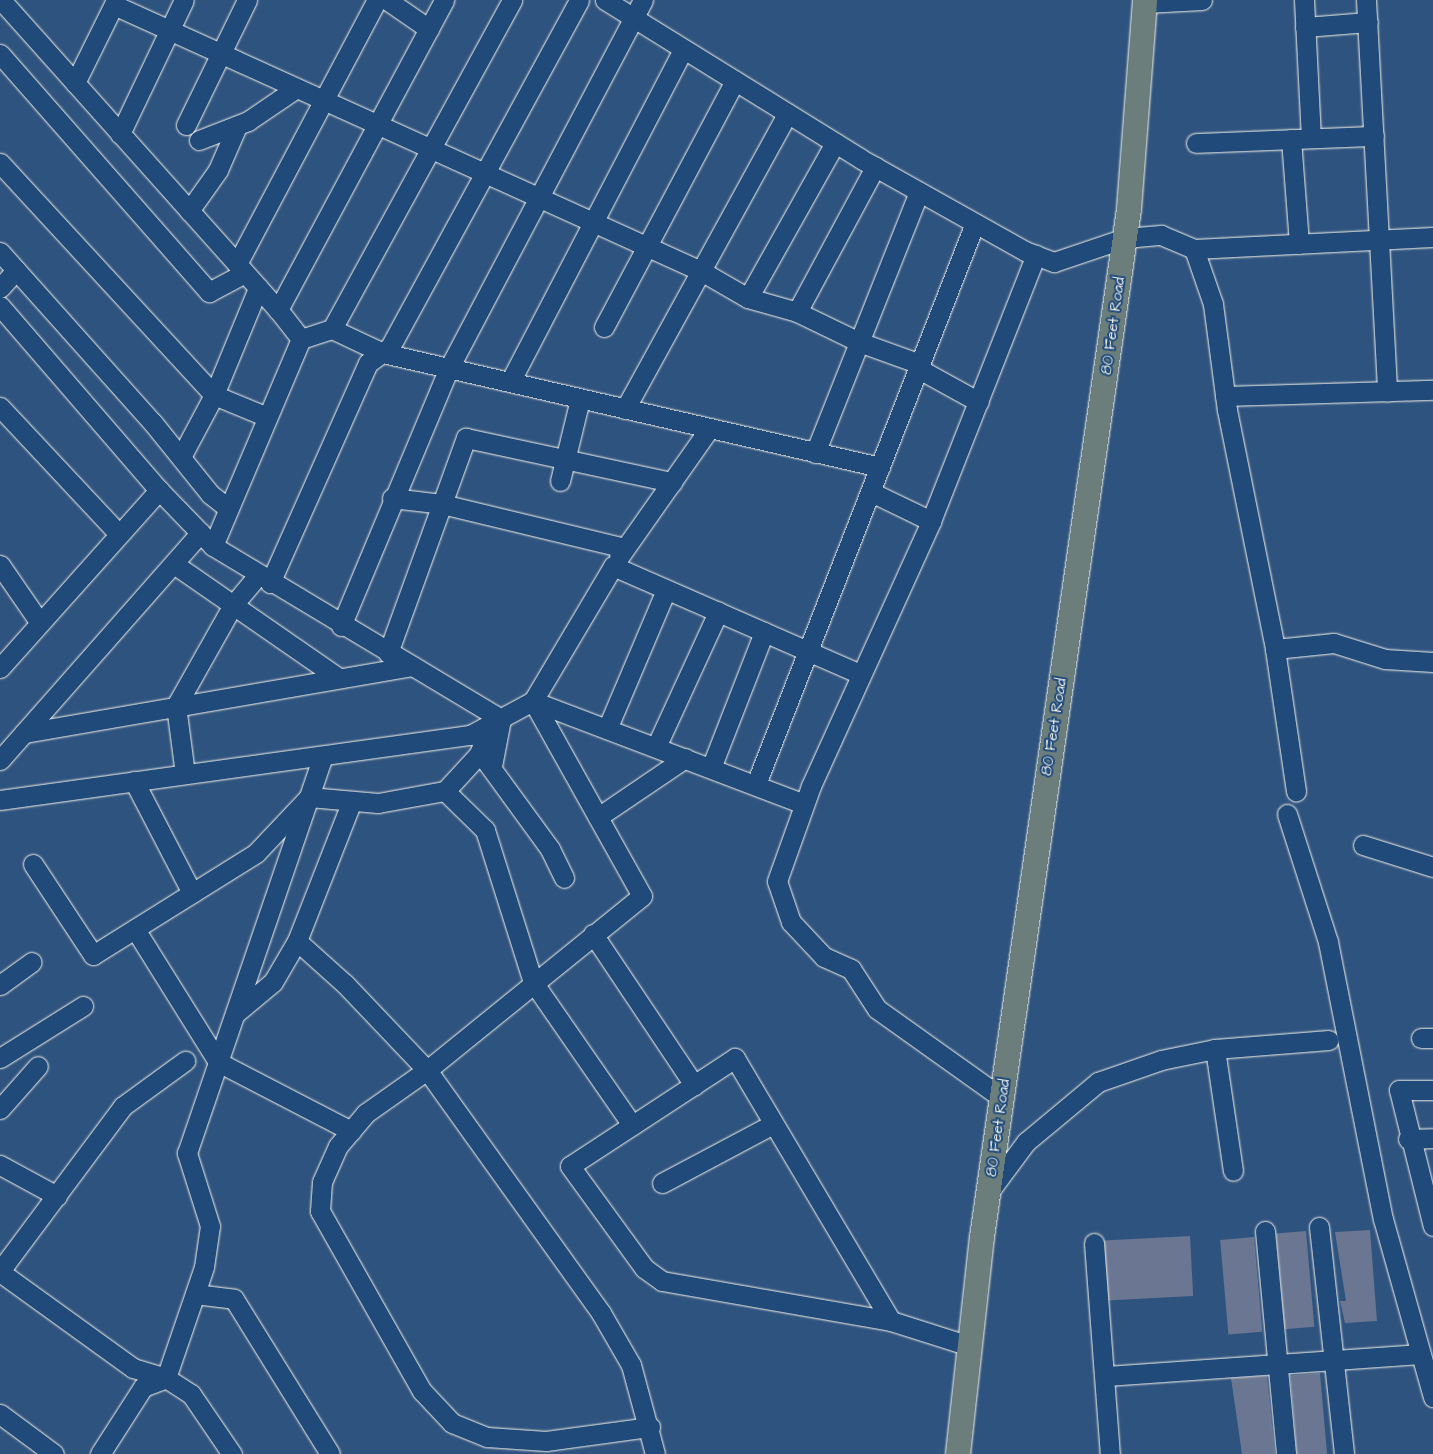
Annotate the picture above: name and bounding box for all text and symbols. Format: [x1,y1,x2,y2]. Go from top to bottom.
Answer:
street label: 80 Feet Road [1097,276,1129,376]
street label: 80 Feet Road [1037,677,1071,777]
street label: 80 Feet Road [982,1078,1014,1178]

